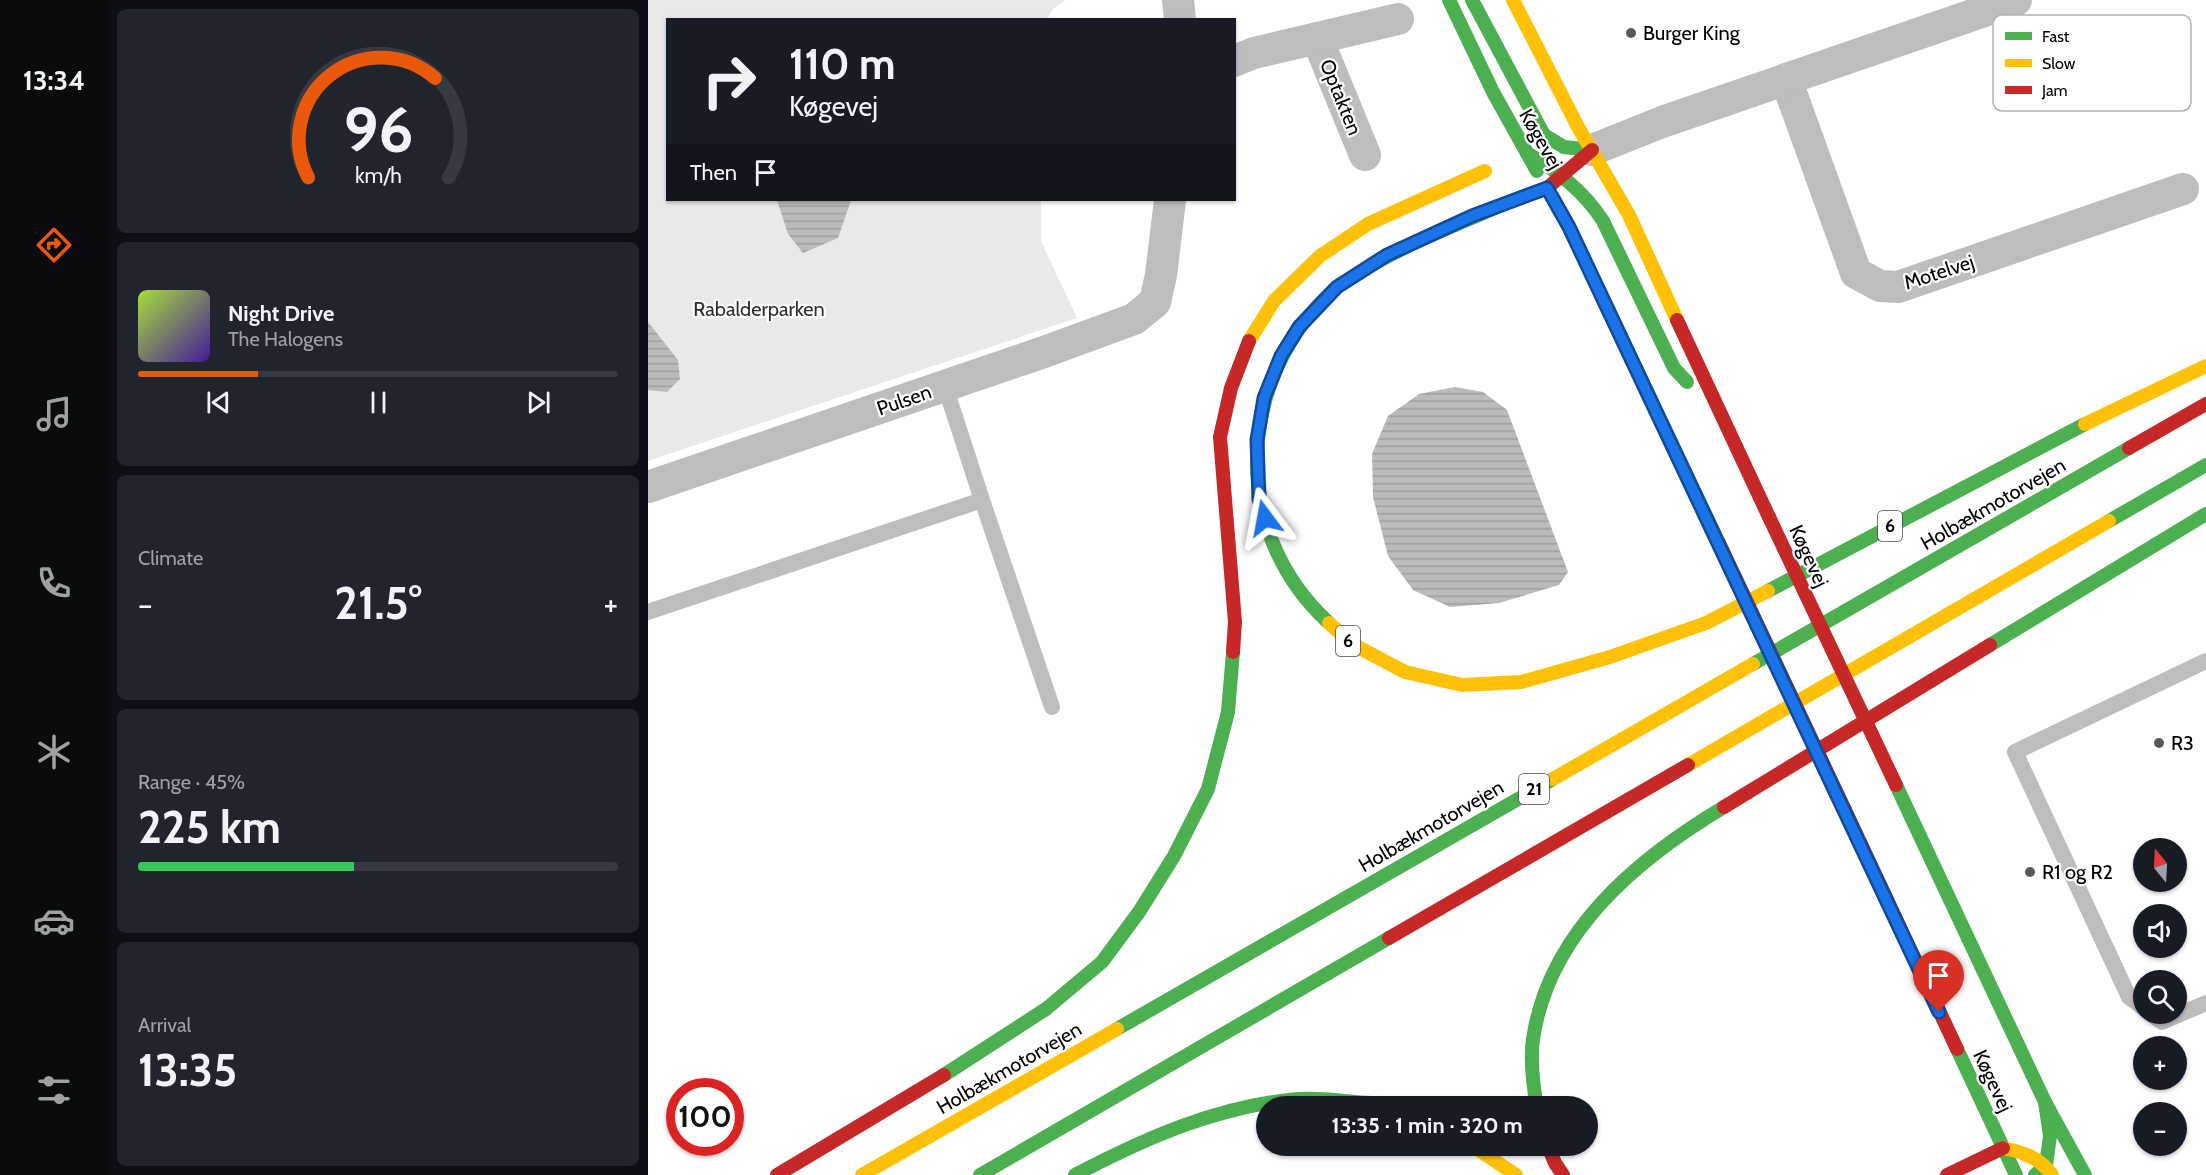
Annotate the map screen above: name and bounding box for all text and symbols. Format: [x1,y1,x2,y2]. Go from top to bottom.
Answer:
legend [1993,15,2191,111]
place label: Burger King [1643,21,1741,45]
marker: Burger King [1624,26,1638,40]
text: Fast [2042,27,2070,46]
text: 110 m [789,38,896,90]
icon: right [690,42,768,120]
text: Slow [2042,54,2076,73]
street label: Optakten [1315,56,1367,138]
text: 13:34 [23,64,85,97]
text: Jam [2041,81,2068,100]
text: Køgevej [789,90,878,123]
text: 96 [343,92,413,168]
street label: Køgevej [1514,104,1568,174]
icon: arrive [749,156,782,189]
text: Then [690,159,737,186]
text: km/h [355,162,401,188]
icon: directions [33,224,75,266]
street label: Motelvej [1901,249,1977,295]
park label: Rabalderparken [693,297,825,321]
text: Night Drive [228,300,334,327]
text: The Halogens [228,327,343,351]
street label: Pulsen [874,379,934,421]
icon: previous [202,386,235,419]
icon: pause [362,386,395,419]
icon: next [522,386,555,419]
icon: music [33,393,75,435]
street label: Holbækmotorvejen [1916,453,2070,555]
position arrow [1233,486,1297,550]
road number: 6 [1878,511,1902,541]
street label: Køgevej [1784,521,1834,591]
text: Climate [138,546,203,570]
icon: phone [33,562,75,604]
text: 21.5° [334,576,422,630]
text: − [138,584,153,624]
text: + [603,584,618,624]
road number: 6 [1336,626,1360,656]
icon: climate [33,731,75,773]
place label: R3 [2171,731,2194,755]
marker: R3 [2152,736,2166,750]
text: Range · 45% [138,770,245,794]
road number: 21 [1519,774,1549,804]
street label: Holbækmotorvejen [1354,775,1508,877]
text: 225 km [138,800,281,854]
north arrow [2133,838,2187,892]
map controls [2133,838,2187,1156]
place label: R1 og R2 [2042,860,2113,884]
marker: R1 og R2 [2023,865,2037,879]
icon: car [33,900,75,942]
button: sound [2133,904,2187,958]
pin [1913,950,1964,1012]
icon: arrive [1922,959,1955,992]
button: search [2133,970,2187,1024]
text: Arrival [138,1013,191,1037]
street label: Holbækmotorvejen [932,1017,1086,1119]
button: + [2133,1036,2187,1090]
text: 13:35 [138,1043,237,1097]
street label: Køgevej [1968,1046,2018,1116]
icon: filters [33,1069,75,1111]
speed limit sign: 100 [666,1078,744,1156]
button: − [2133,1102,2187,1156]
text: 13:35 · 1 min · 320 m [1331,1112,1523,1139]

